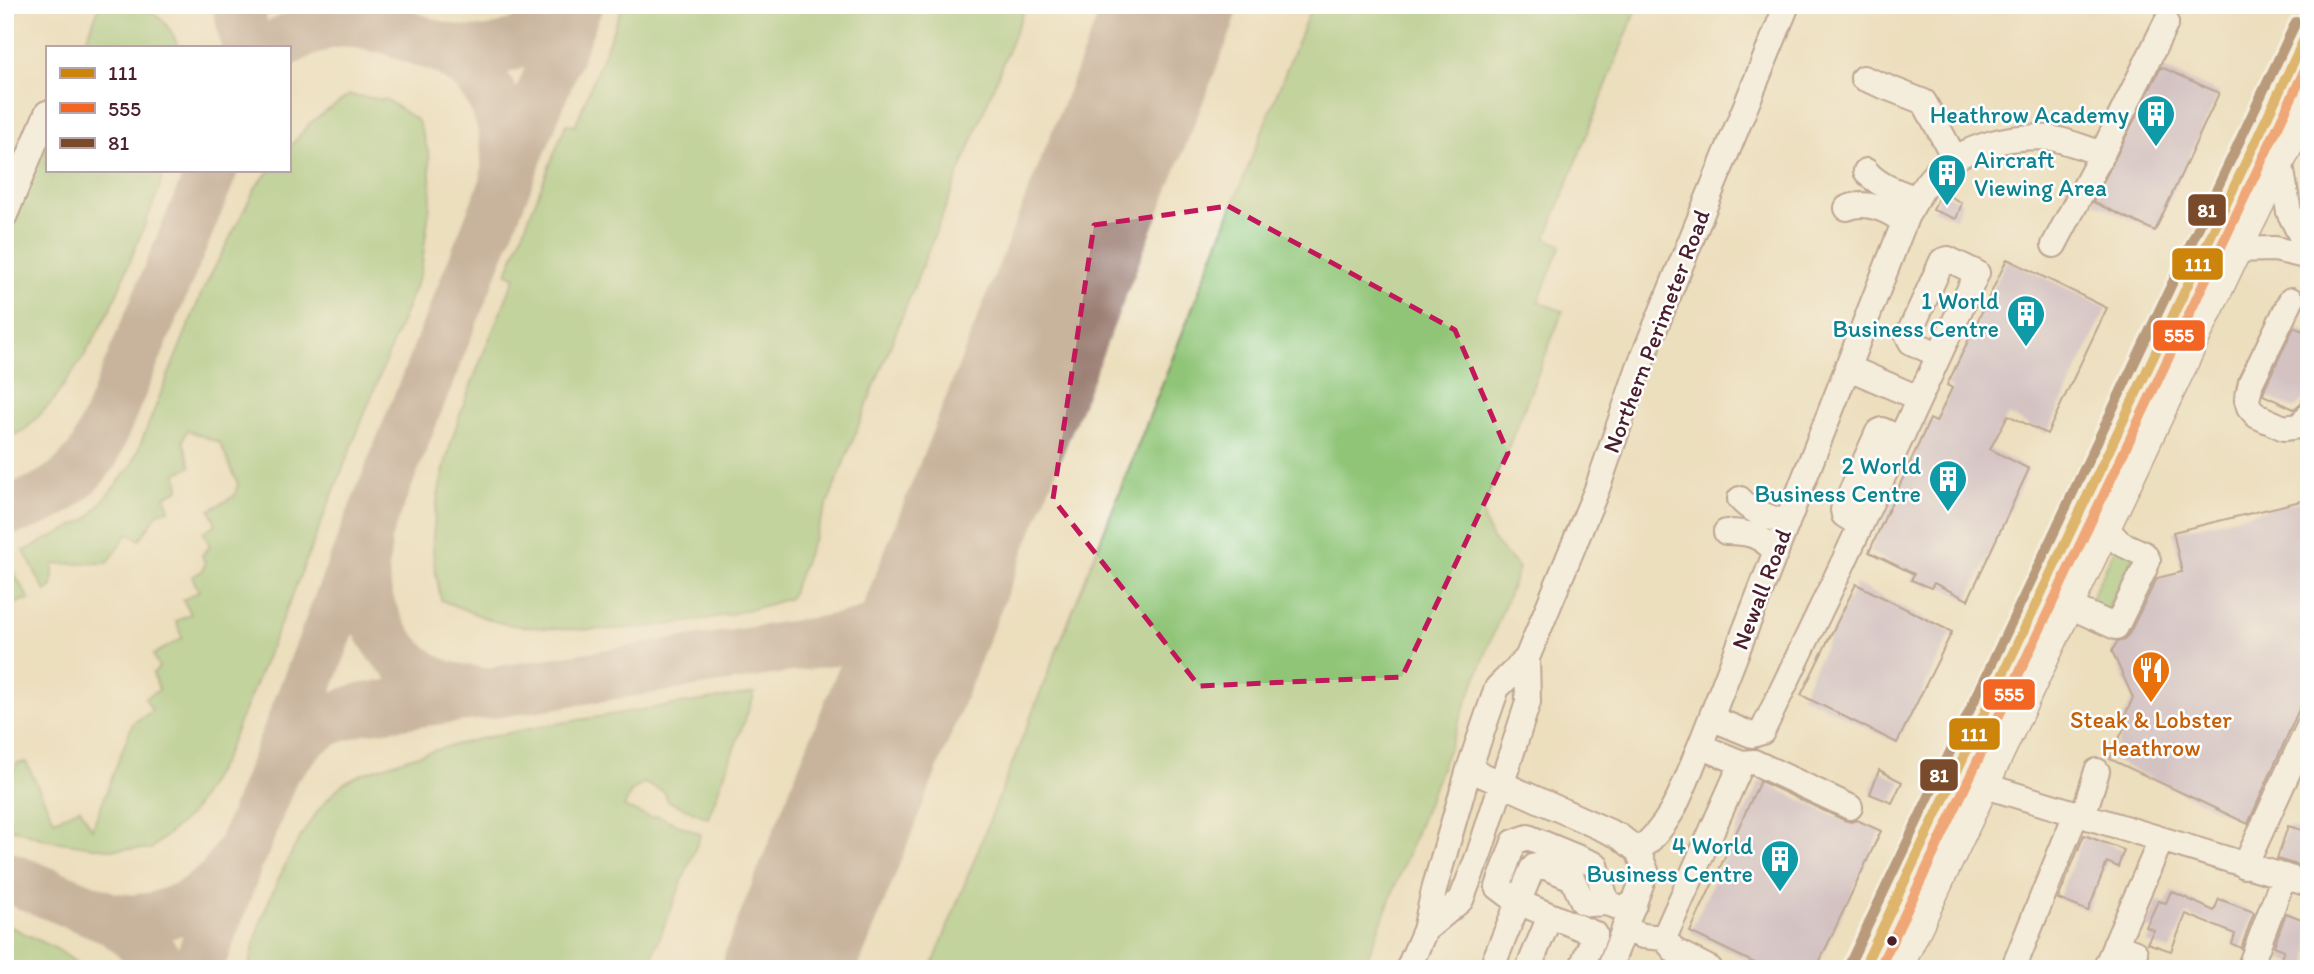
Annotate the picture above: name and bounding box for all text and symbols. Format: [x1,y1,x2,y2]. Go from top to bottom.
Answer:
legend [46,46,290,172]
text: 111 [108,60,137,85]
building icon: Heathrow Academy [2135,93,2177,148]
text: 555 [108,96,141,121]
place label: Heathrow Academy [1930,100,2129,129]
text: 81 [108,130,130,155]
place label: Aircraft Viewing Area [1974,145,2107,202]
building icon: Aircraft Viewing Area [1926,152,1968,207]
line badge: 81 [2187,193,2227,227]
text: 81 [2197,199,2217,222]
street label: Northern Perimeter Road [1596,205,1716,457]
line badge: 111 [2171,247,2224,281]
text: 111 [2185,253,2211,276]
place label: 1 World Business Centre [1833,286,1999,343]
building icon: 1 World Business Centre [2005,293,2047,348]
line badge: 555 [2152,319,2206,352]
text: 555 [2164,324,2194,347]
place label: 2 World Business Centre [1755,451,1921,508]
building icon: 2 World Business Centre [1927,458,1969,513]
street label: Newall Road [1725,524,1797,654]
restaurant icon: Steak & Lobster Heathrow [2130,649,2172,704]
line badge: 555 [1982,678,2036,711]
text: 555 [1994,683,2024,706]
place label: Steak & Lobster Heathrow [2070,705,2232,762]
line badge: 111 [1948,717,2001,751]
text: 111 [1961,723,1987,746]
line badge: 81 [1919,758,1959,792]
text: 81 [1929,764,1949,787]
place label: 4 World Business Centre [1587,831,1753,888]
building icon: 4 World Business Centre [1759,838,1801,893]
unlabelled marker [1885,934,1899,948]

